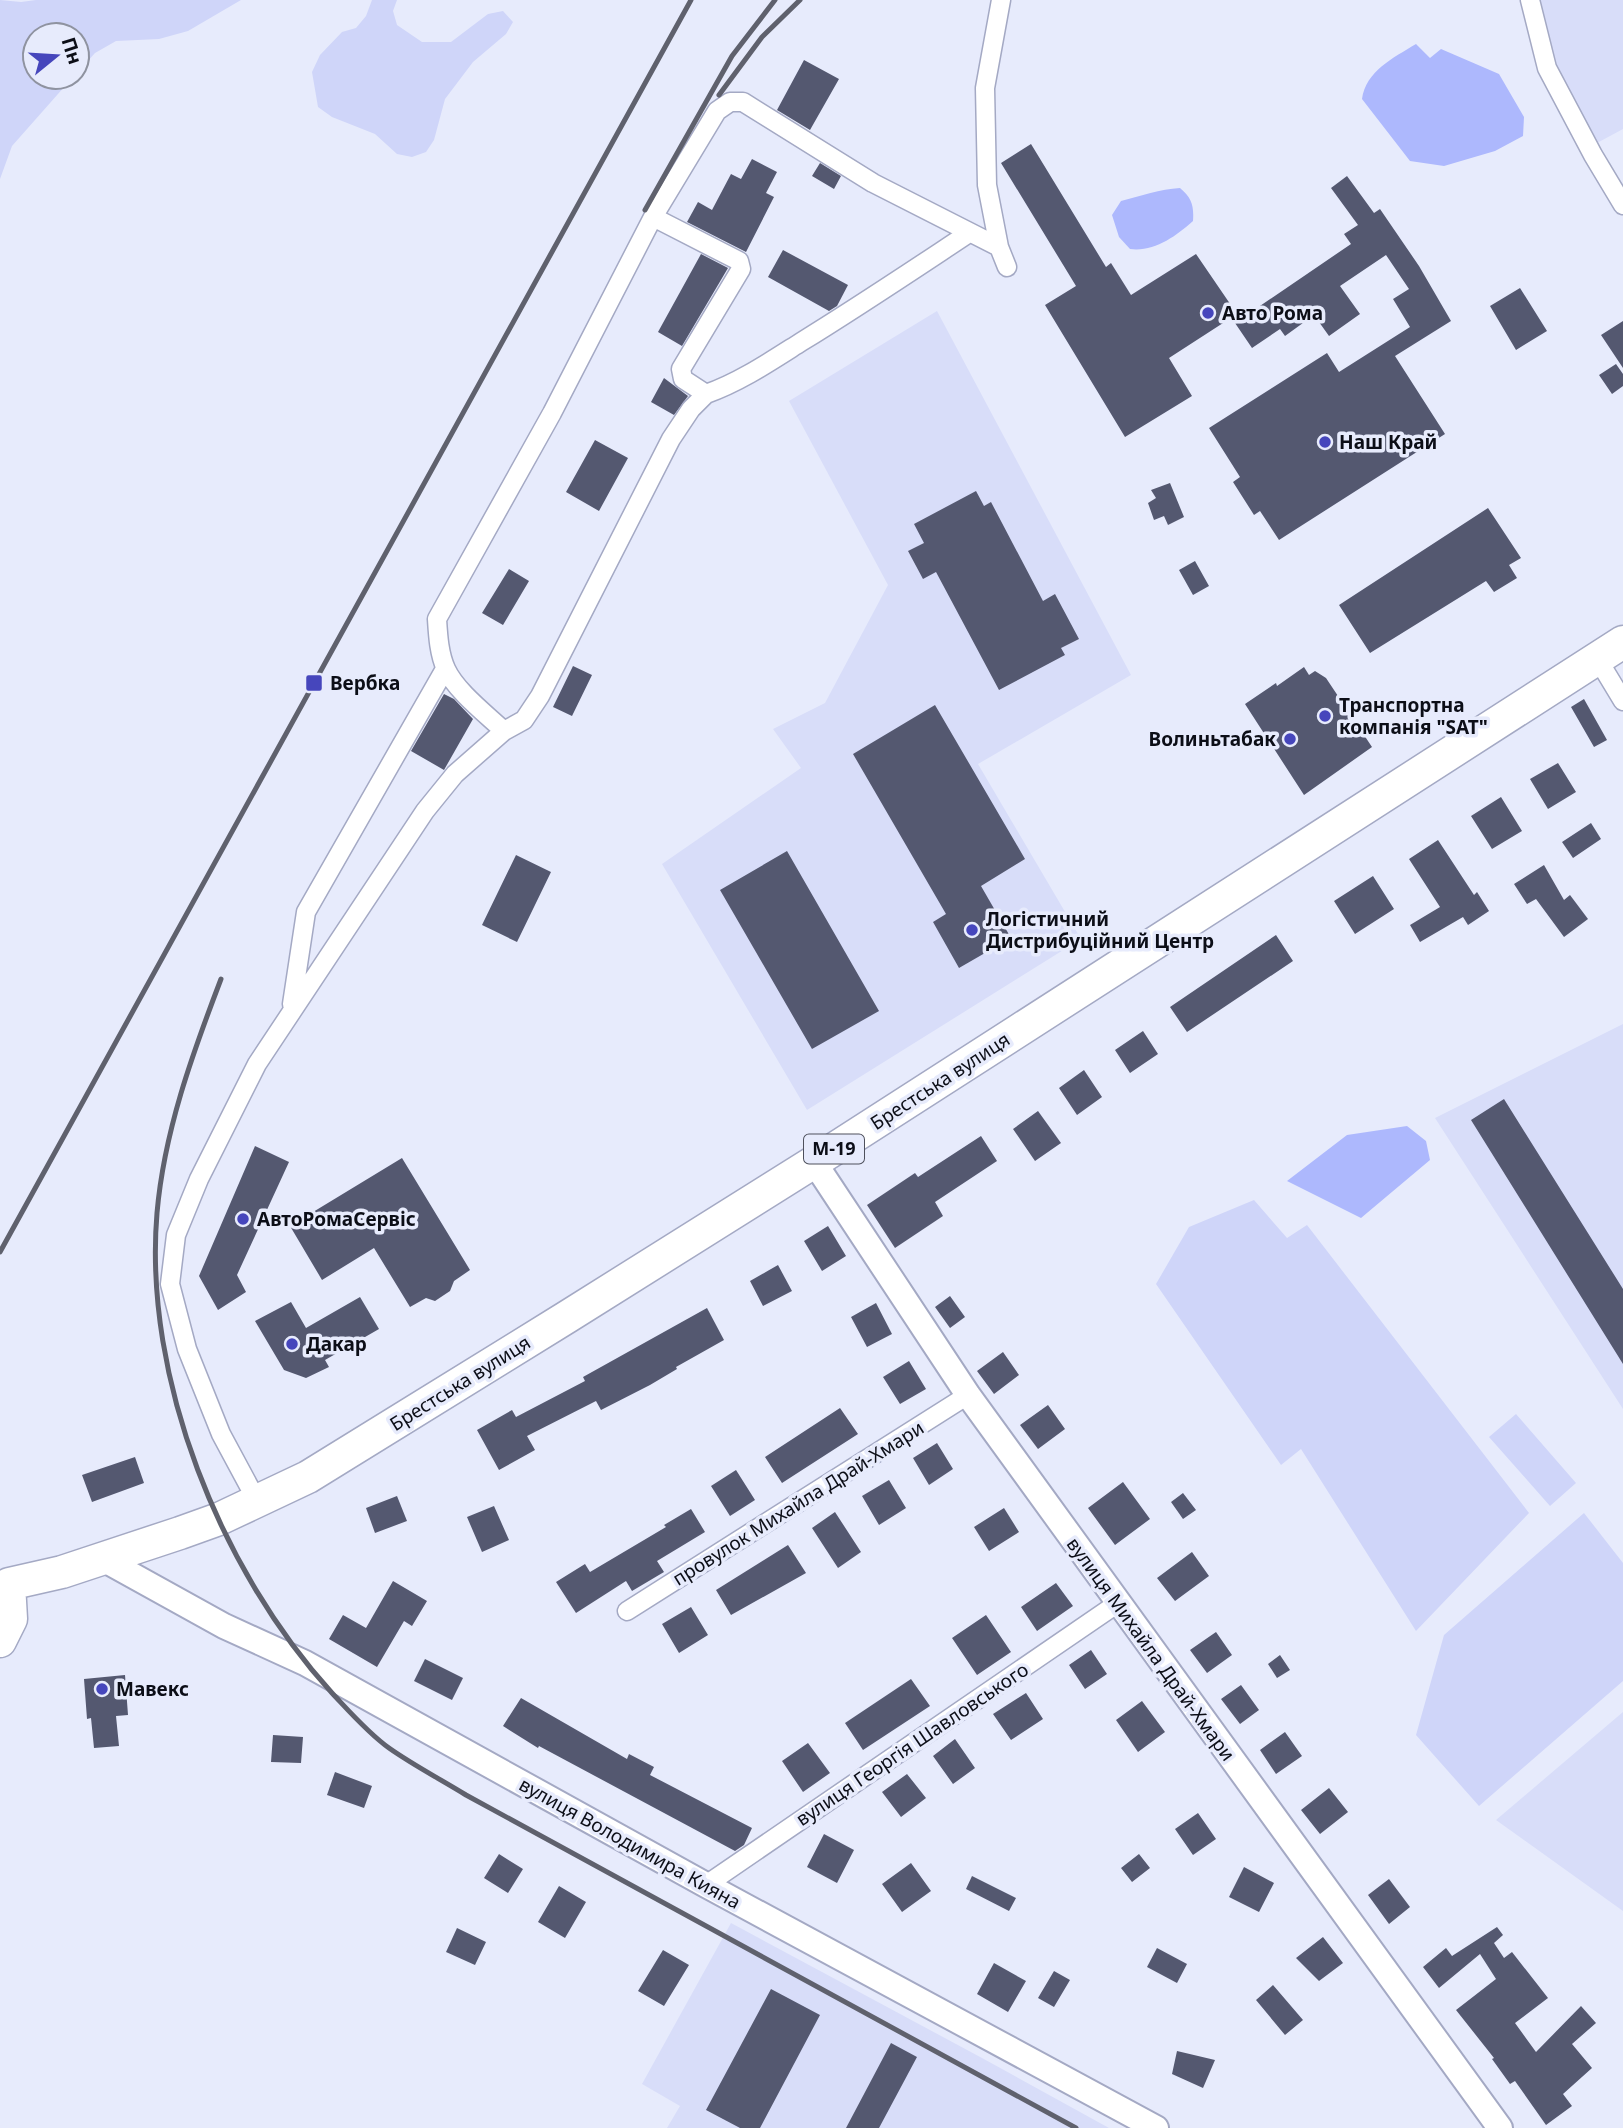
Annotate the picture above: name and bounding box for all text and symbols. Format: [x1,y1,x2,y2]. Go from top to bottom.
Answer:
north arrow [21,21,91,91]
text: Пн [56,34,89,68]
place label: Авто Рома [1222,300,1323,326]
marker: Авто Рома [1200,305,1216,321]
place label: Наш Край [1339,429,1437,455]
marker: Наш Край [1317,434,1333,450]
place label: Вербка [330,670,400,696]
marker: Вербка [304,673,324,693]
place label: Транспортна компанія "SAT" [1339,692,1488,740]
marker: Транспортна компанія "SAT" [1317,708,1333,724]
place label: Волиньтабак [1149,726,1276,752]
marker: Волиньтабак [1282,731,1298,747]
place label: Логістичний Дистрибуційний Центр [986,906,1214,954]
marker: Логістичний Дистрибуційний Центр [964,922,980,938]
street label: Брестська вулиця [865,1026,1015,1136]
road number: М-19 [804,1134,864,1164]
place label: АвтоРомаСервіс [257,1206,416,1232]
marker: АвтоРомаСервіс [235,1211,251,1227]
street label: Брестська вулиця [385,1329,535,1437]
place label: Дакар [306,1331,367,1357]
marker: Дакар [284,1336,300,1352]
street label: провулок Михайла Драй-Хмари [667,1415,929,1591]
street label: вулиця Михайла Драй-Хмари [1061,1532,1241,1766]
street label: вулиця Георгія Шавловського [791,1656,1033,1832]
place label: Мавекс [116,1676,189,1702]
marker: Мавекс [94,1681,110,1697]
street label: вулиця Володимира Кияна [515,1771,745,1915]

